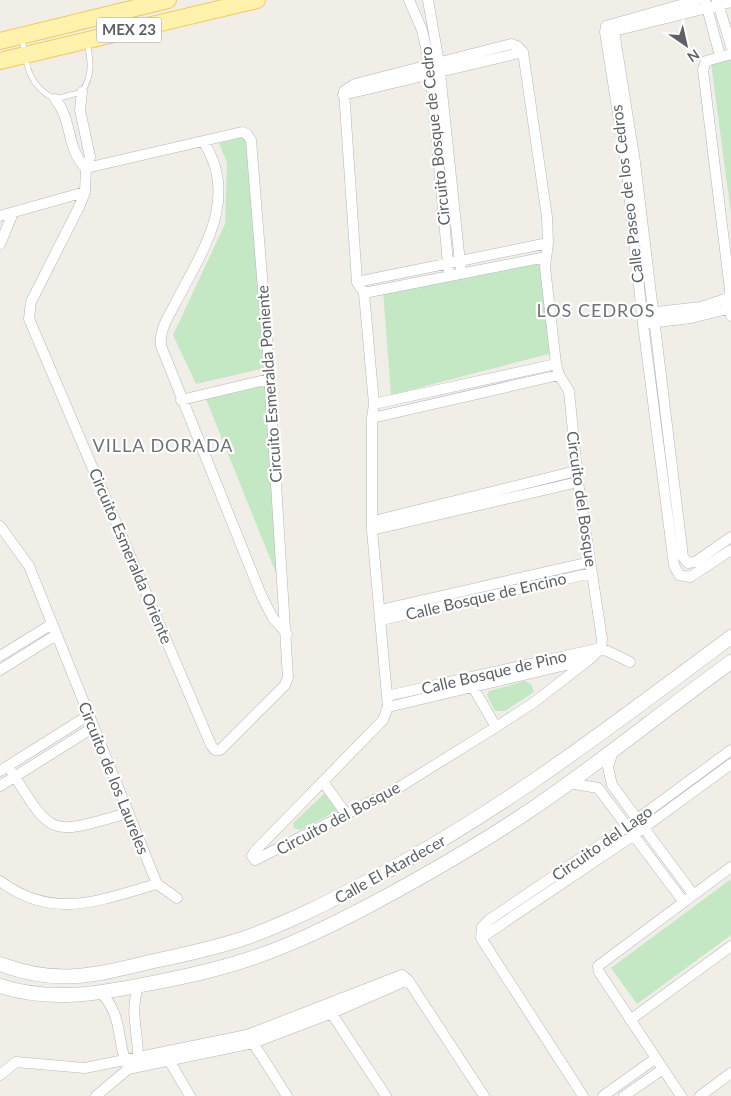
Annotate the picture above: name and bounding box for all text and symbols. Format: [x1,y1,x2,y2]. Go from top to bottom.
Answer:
road number: MEX 23 [96,18,162,42]
north arrow [661,20,711,70]
street label: Circuito Bosque de Cedro [416,46,453,227]
text: N [684,46,703,66]
street label: Calle Paseo de los Cedros [606,104,647,284]
street label: Circuito Esmeralda Poniente [252,285,285,483]
district label: LOS CEDROS [537,299,655,321]
street label: Circuito del Bosque [564,430,601,568]
district label: VILLA DORADA [93,434,234,456]
street label: Circuito Esmeralda Oriente [86,465,177,647]
street label: Calle Bosque de Encino [404,568,568,623]
street label: Calle Bosque de Pino [420,646,568,697]
street label: Circuito de los Laureles [75,699,154,857]
street label: Circuito del Bosque [273,777,403,858]
street label: Circuito del Lago [548,801,655,884]
street label: Calle El Atardecer [331,830,449,907]

